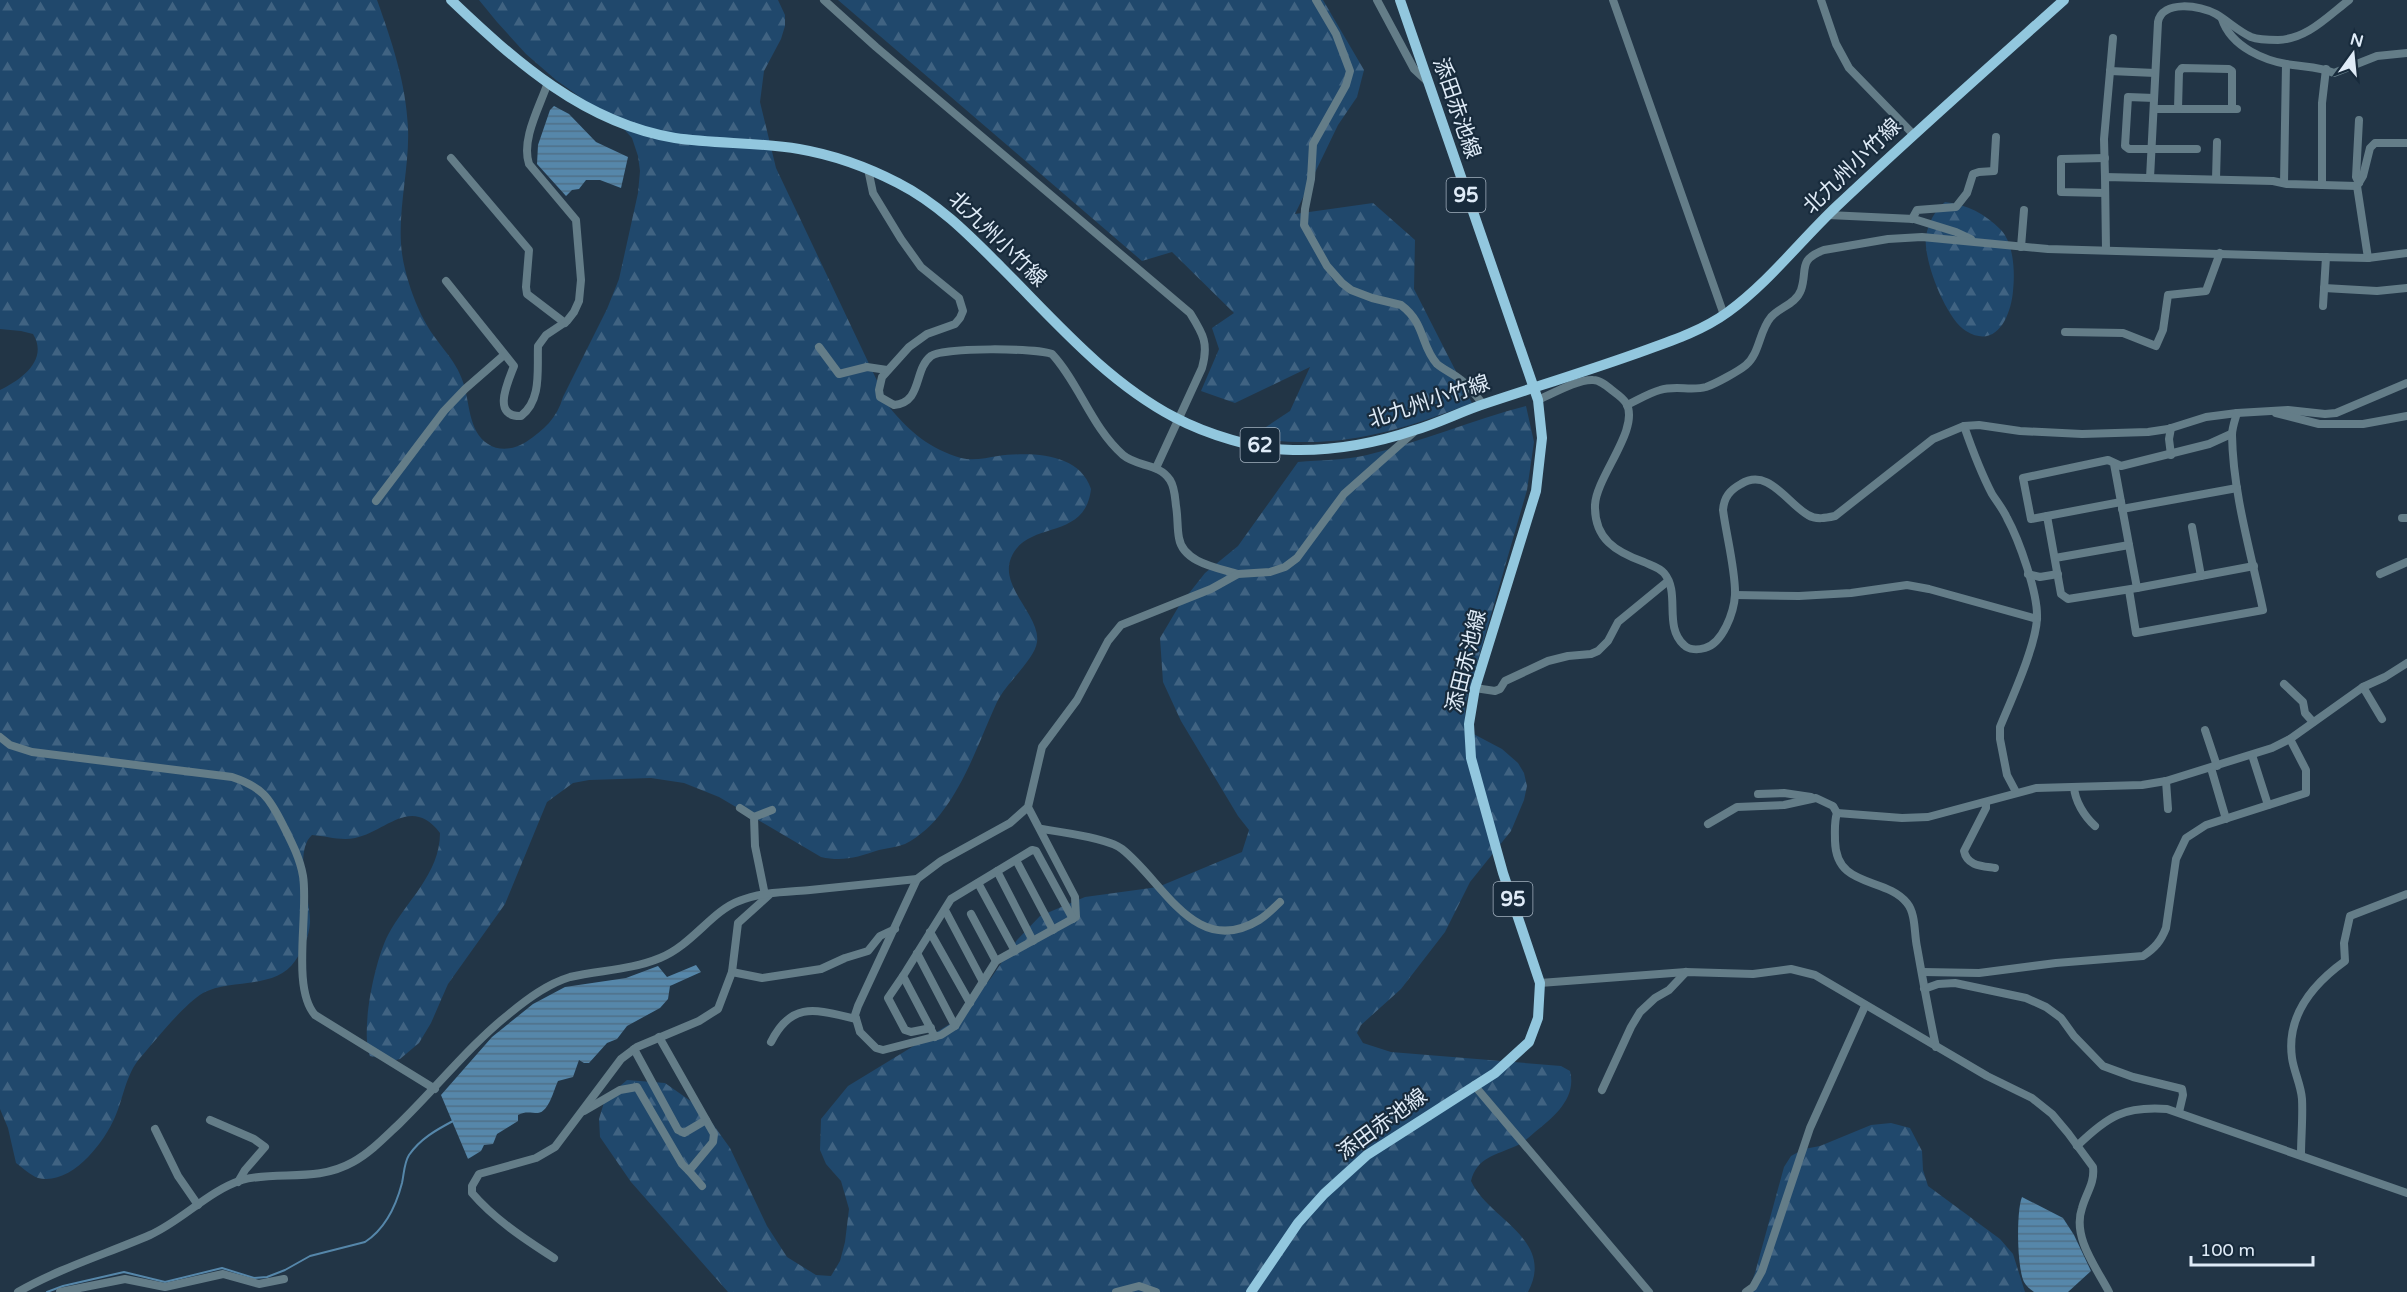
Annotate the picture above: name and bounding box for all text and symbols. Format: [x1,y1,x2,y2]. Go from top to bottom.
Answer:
north arrow [2323,24,2383,84]
text: N [2348,29,2365,52]
street label: 添田赤池線 [1428,54,1485,162]
street label: 北九州小竹線 [1798,114,1906,219]
road number: 95 [1446,178,1486,212]
street label: 北九州小竹線 [944,187,1052,292]
street label: 北九州小竹線 [1365,370,1493,433]
road number: 62 [1240,428,1280,462]
street label: 添田赤池線 [1442,607,1491,715]
road number: 95 [1494,882,1532,916]
street label: 添田赤池線 [1332,1083,1432,1165]
scale bar [2191,1229,2312,1267]
text: 100 m [2200,1239,2255,1261]

